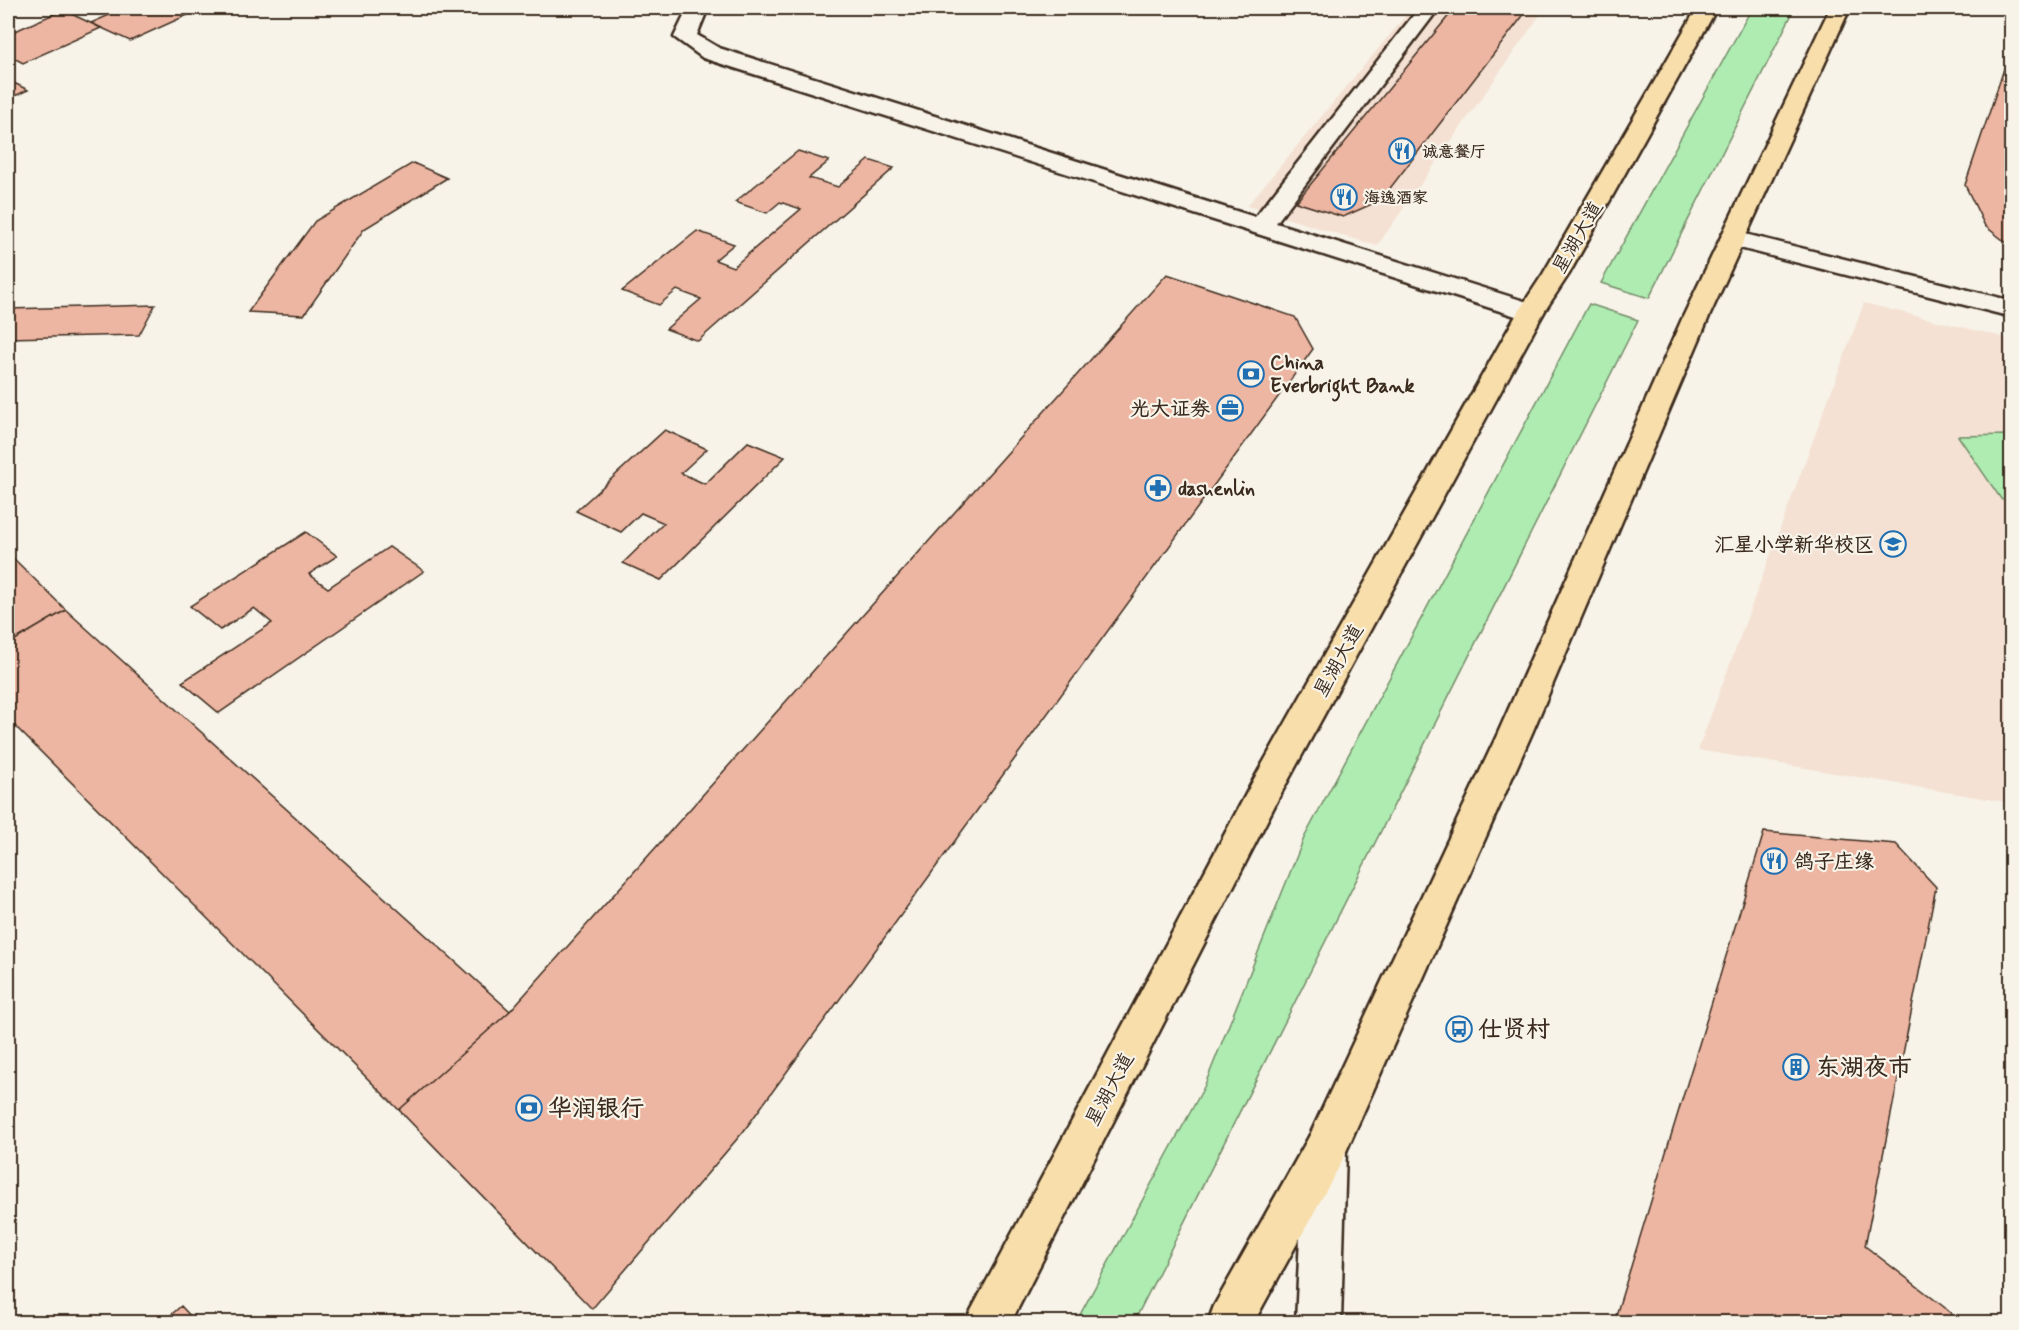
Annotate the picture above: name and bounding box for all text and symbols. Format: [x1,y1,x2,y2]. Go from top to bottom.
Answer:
restaurant icon: 诚意餐厅 [1387,136,1417,166]
place label: 诚意餐厅 [1422,142,1486,163]
restaurant icon: 海逸酒家 [1329,182,1359,212]
place label: 海逸酒家 [1364,188,1428,209]
street label: 星湖大道 [1547,196,1610,279]
place label: China Everbright Bank [1270,350,1415,402]
bank icon: China Everbright Bank [1236,359,1266,389]
office icon: 光大证券 [1215,393,1245,423]
place label: 光大证券 [1130,396,1210,423]
pharmacy icon: dashenlin [1143,473,1173,503]
place label: dashenlin [1178,476,1255,503]
school or university icon: 汇星小学新华校区 [1878,529,1908,559]
place label: 汇星小学新华校区 [1714,532,1874,559]
street label: 星湖大道 [1308,619,1371,702]
restaurant icon: 鸽子庄缘 [1759,846,1789,876]
place label: 鸽子庄缘 [1794,849,1874,876]
bus stop icon: 仕贤村 [1444,1014,1474,1044]
place label: 仕贤村 [1478,1015,1550,1046]
street label: 星湖大道 [1080,1048,1141,1131]
building icon: 东湖夜市 [1781,1052,1811,1082]
place label: 东湖夜市 [1816,1053,1912,1084]
bank icon: 华润银行 [514,1093,544,1123]
place label: 华润银行 [548,1094,644,1125]

